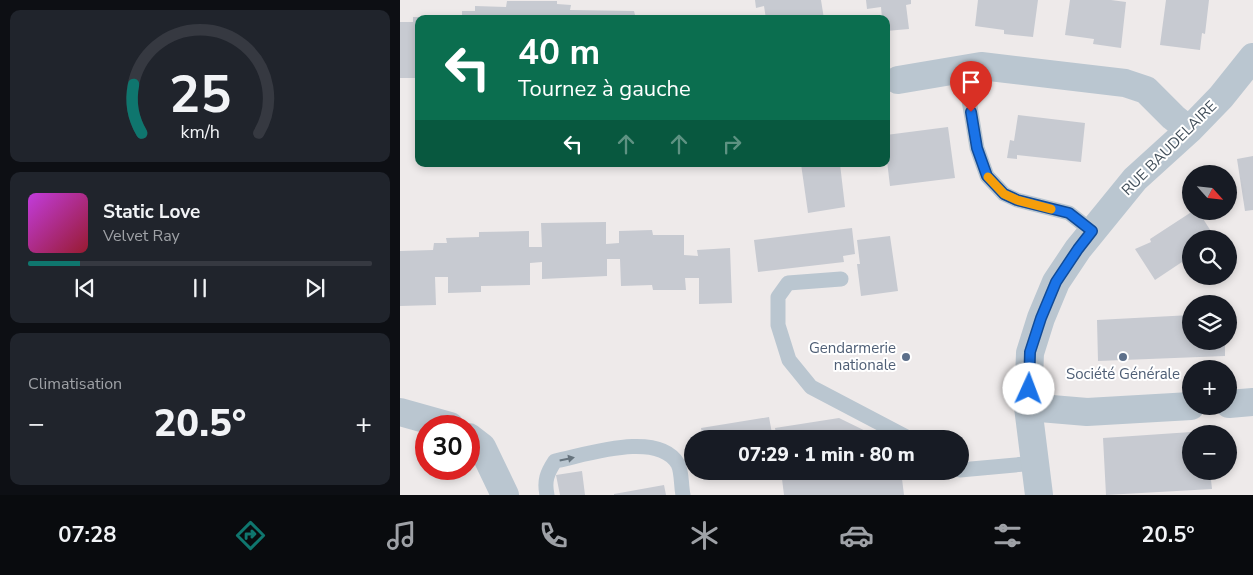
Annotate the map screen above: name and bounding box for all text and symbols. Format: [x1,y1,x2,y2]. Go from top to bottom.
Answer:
text: 40 m [518,29,600,76]
icon: left [435,35,500,100]
text: 25 [169,59,231,130]
pin [950,61,992,112]
icon: arrive [957,68,985,96]
text: Tournez à gauche [518,74,691,104]
street label: RUE BAUDELAIRE [1117,96,1221,200]
text: km/h [180,120,220,144]
icon: left [559,130,587,158]
icon: ahead [612,130,640,158]
icon: ahead [665,130,693,158]
icon: right [718,130,746,158]
north arrow [1182,165,1238,220]
map controls [1182,165,1237,480]
text: Static Love [103,199,200,225]
text: Velvet Ray [103,225,180,247]
button: search [1182,230,1237,285]
icon: previous [71,274,99,302]
icon: pause [186,274,214,302]
icon: next [301,274,329,302]
button: layers [1182,295,1237,350]
place label: Gendarmerie nationale [809,338,896,375]
marker: Gendarmerie nationale [900,351,912,363]
marker: Société Générale [1117,351,1129,363]
button: + [1182,360,1237,415]
position arrow [1002,362,1054,414]
place label: Société Générale [1066,364,1180,384]
text: Climatisation [28,373,122,395]
text: 20.5° [154,398,246,449]
text: − [28,405,45,443]
text: + [355,405,372,443]
speed limit sign: 30 [415,415,480,480]
button: − [1182,425,1237,480]
text: 07:29 · 1 min · 80 m [738,442,915,468]
one-way arrow [559,454,575,462]
icon: directions [233,518,268,553]
icon: music [384,518,419,553]
icon: phone [536,518,571,553]
icon: climate [687,518,722,553]
icon: car [839,518,874,553]
icon: filters [990,518,1025,553]
text: 07:28 [58,520,116,550]
text: 20.5° [1141,520,1195,550]

